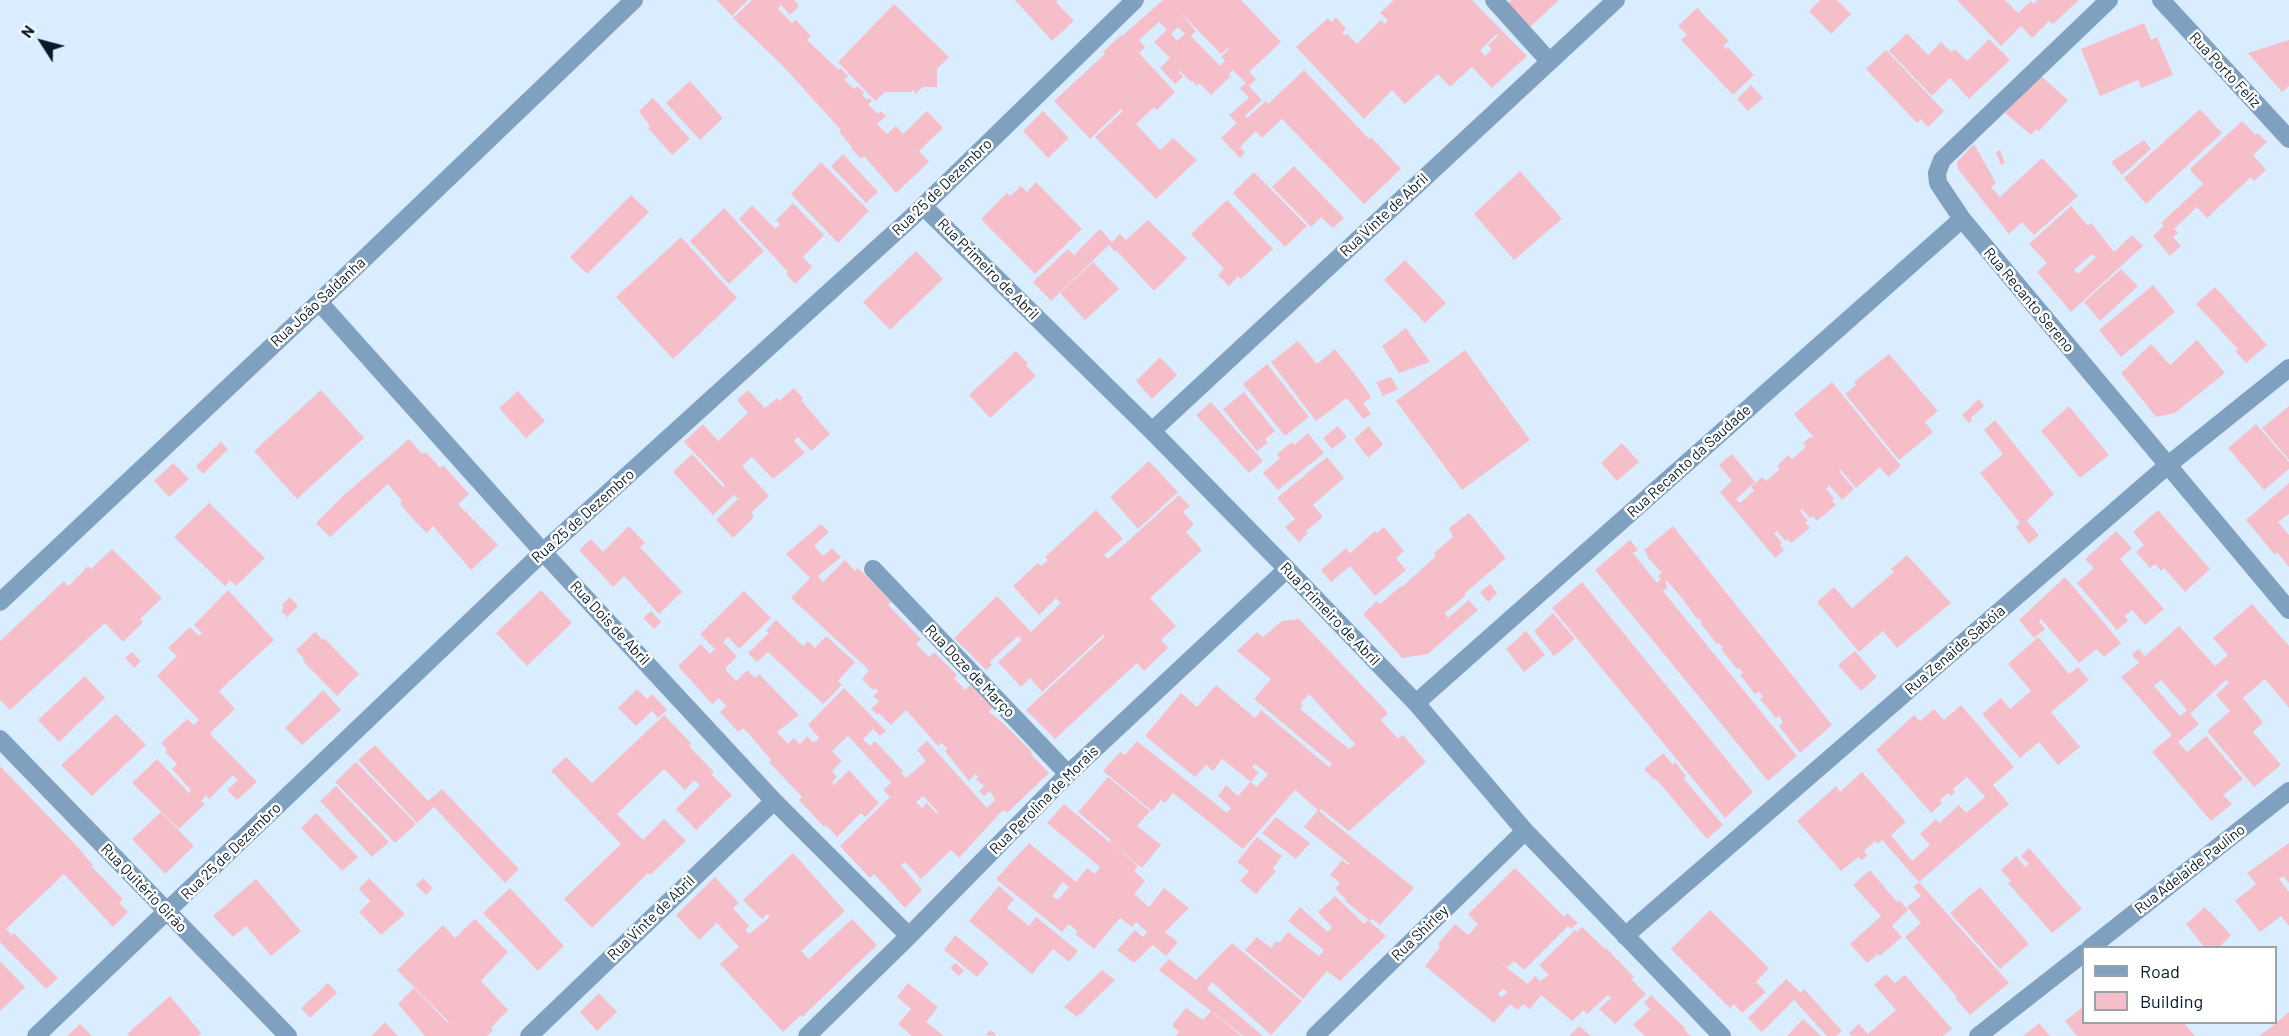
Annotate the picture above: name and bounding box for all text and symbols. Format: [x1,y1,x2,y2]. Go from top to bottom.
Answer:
north arrow [12,12,72,72]
text: N [16,21,38,41]
street label: Rua Porto Feliz [2185,29,2265,111]
street label: Rua 25 de Dezembro [888,135,996,239]
street label: Rua Vinte de Abril [1336,170,1432,260]
street label: Rua Primeiro de Abril [934,215,1042,323]
street label: Rua Recanto Sereno [1980,244,2078,356]
street label: Rua João Saldanha [267,253,369,351]
street label: Rua Recanto da Saudade [1623,401,1755,521]
street label: Rua 25 de Dezembro [528,465,638,567]
street label: Rua Primeiro de Abril [1276,559,1384,669]
street label: Rua Dois de Abril [566,577,654,669]
street label: Rua Zenaide Sabóia [1901,602,2009,698]
street label: Rua Doze de Março [921,621,1019,721]
street label: Rua Perolina de Morais [986,742,1102,858]
street label: Rua 25 de Dezembro [177,799,285,903]
street label: Rua Adelaide Paulino [2131,820,2249,918]
street label: Rua Quitério Girão [97,840,191,936]
street label: Rua Vinte de Abril [604,872,698,964]
street label: Rua Shirley [1388,901,1452,965]
legend [2082,946,2277,1024]
text: Road [2140,960,2180,982]
text: Building [2140,990,2203,1012]

